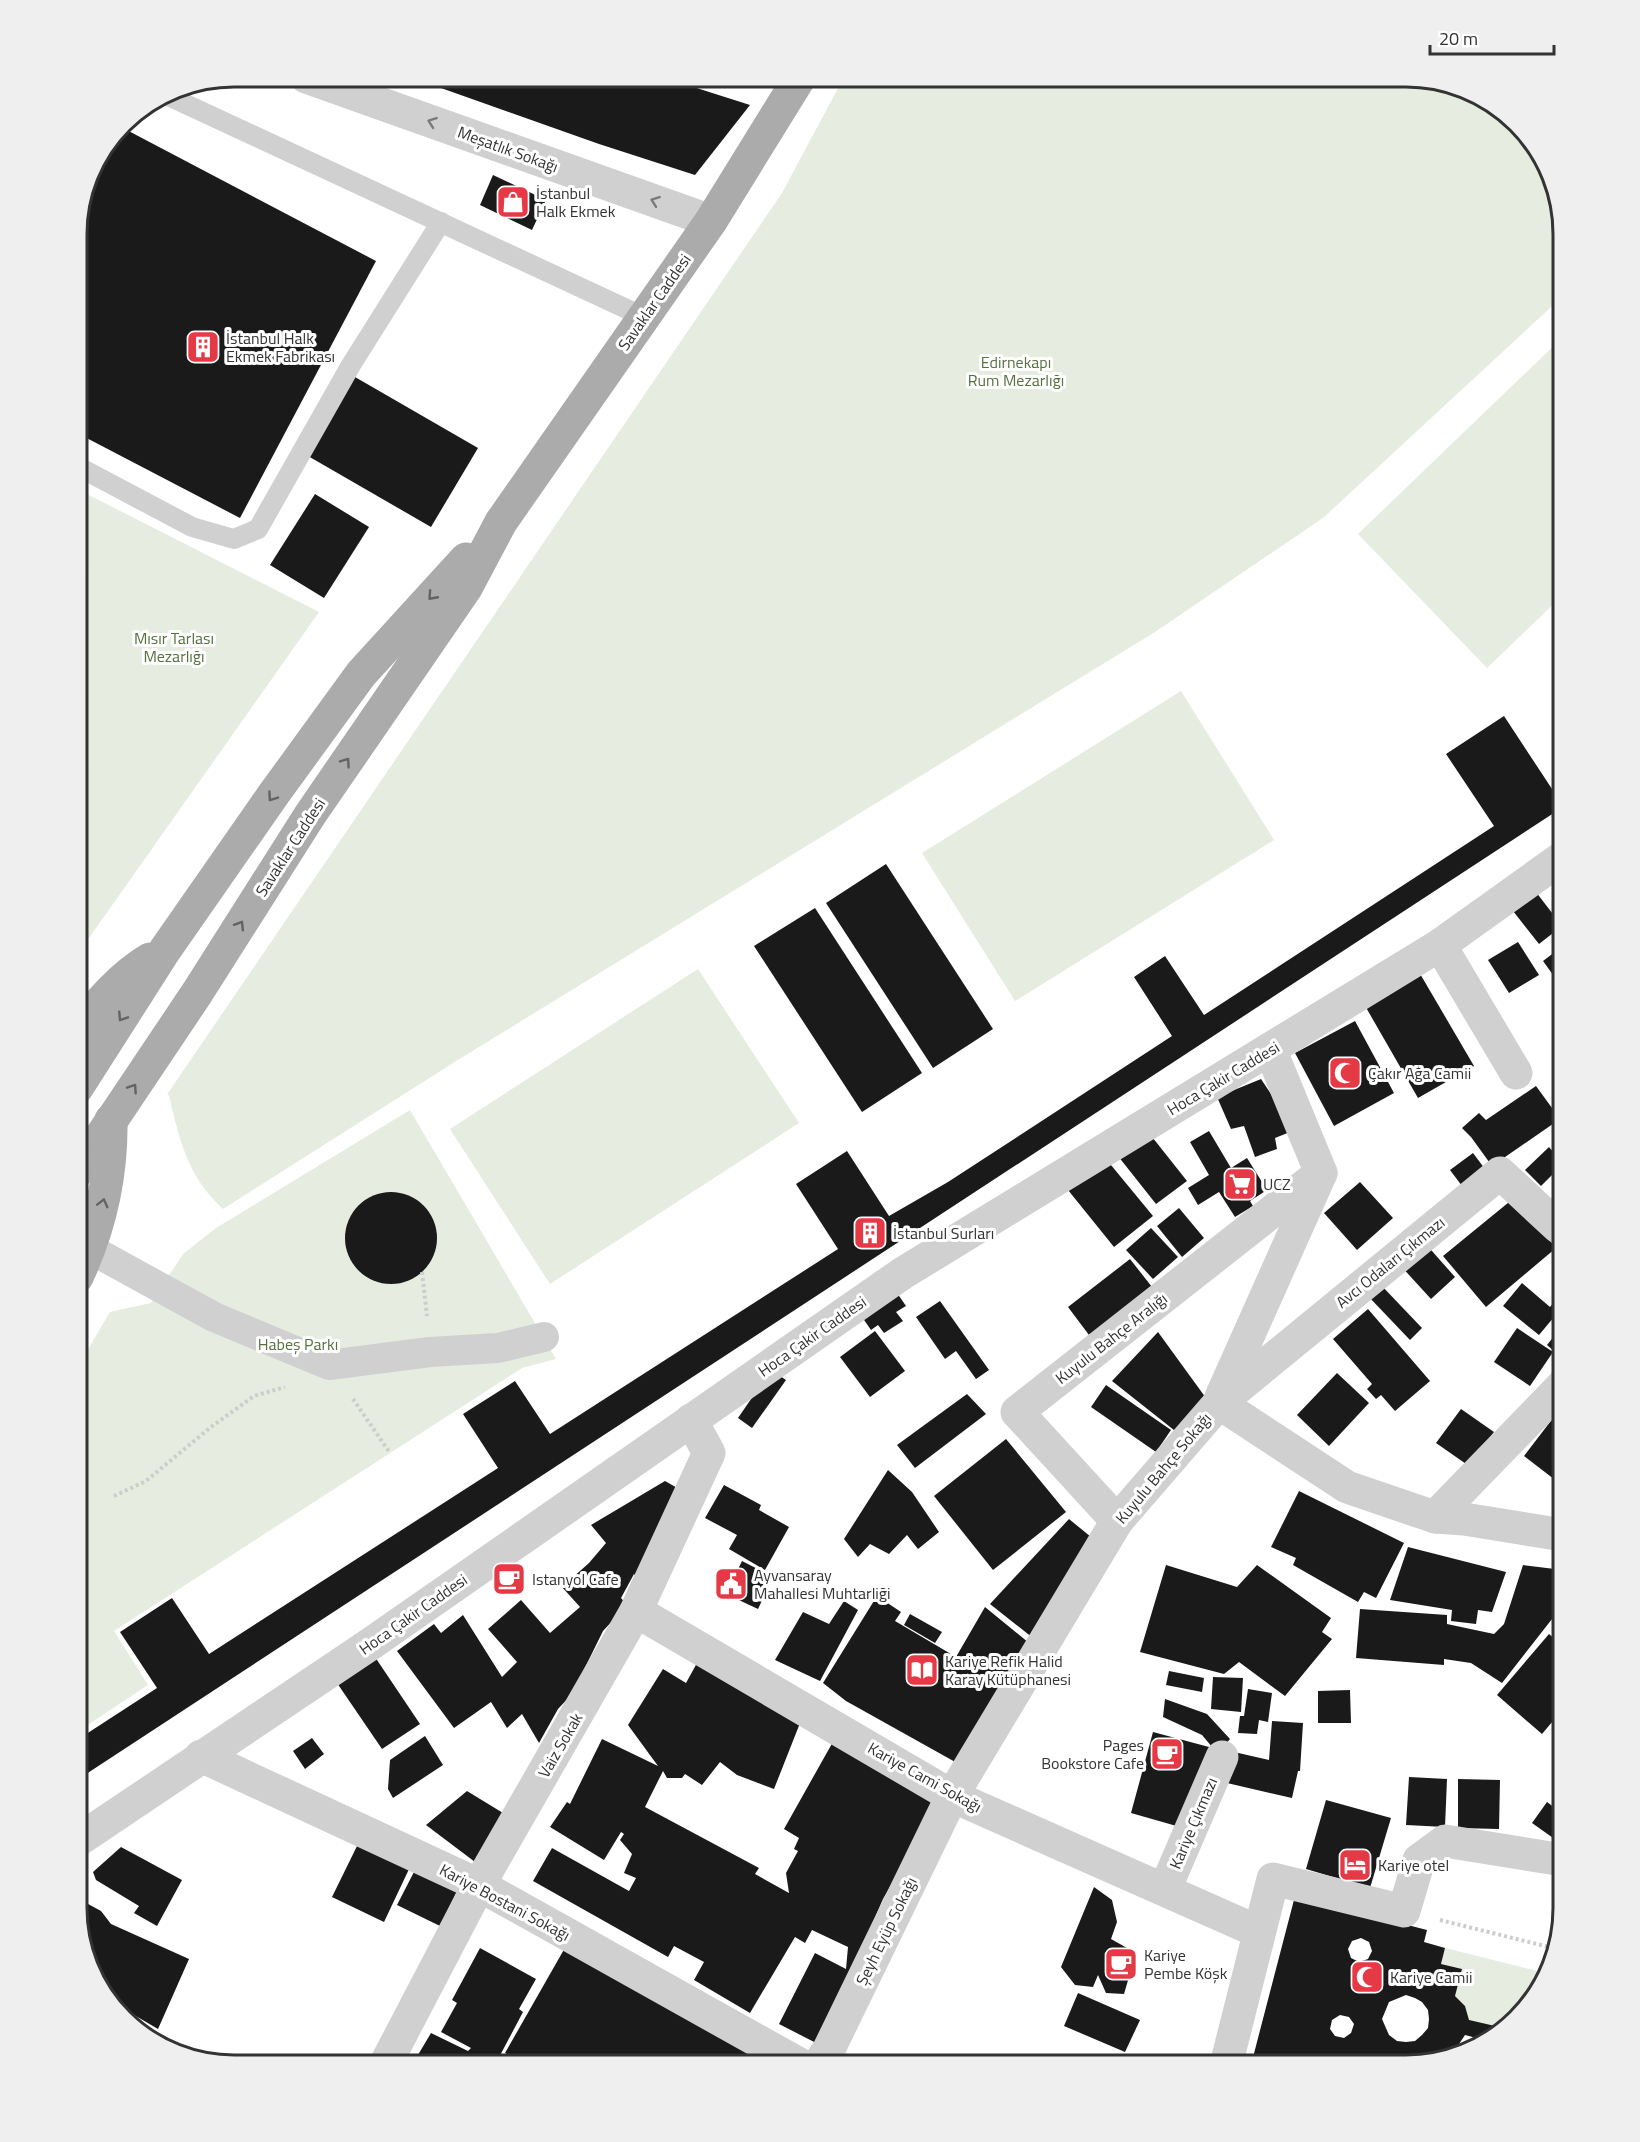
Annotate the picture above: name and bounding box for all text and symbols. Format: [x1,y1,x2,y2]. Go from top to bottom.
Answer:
scale bar [1430,18,1554,56]
text: 20 m [1439,25,1478,52]
one-way arrow [427,116,438,129]
street label: Meşatlık Sokağı [454,120,562,178]
place label: İstanbul Halk Ekmek [536,181,616,223]
shop icon: İstanbul Halk Ekmek [495,184,531,220]
one-way arrow [651,196,661,209]
street label: Savaklar Caddesi [612,249,696,355]
place label: İstanbul Halk Ekmek Fabrikası [226,326,335,368]
building icon: İstanbul Halk Ekmek Fabrikası [185,329,221,365]
park label: Edirnekapı Rum Mezarlığı [968,350,1064,392]
one-way arrow [428,589,439,599]
park label: Mısır Tarlası Mezarlığı [134,626,214,668]
one-way arrow [339,758,350,769]
one-way arrow [268,791,279,802]
street label: Savaklar Caddesi [249,793,331,901]
one-way arrow [232,921,244,931]
one-way arrow [118,1010,129,1021]
street label: Hoca Çakir Caddesi [1162,1035,1284,1121]
mosque icon: Çakır Ağa Camii [1327,1055,1363,1091]
place label: Çakır Ağa Camii [1368,1061,1471,1085]
one-way arrow [126,1084,137,1095]
supermarket icon: UCZ [1222,1166,1258,1202]
place label: UCZ [1263,1172,1291,1196]
one-way arrow [95,1198,108,1208]
street label: Avcı Odaları Çıkmazı [1330,1210,1450,1314]
building icon: İstanbul Surları [852,1215,888,1251]
place label: İstanbul Surları [893,1221,994,1245]
street label: Kuyulu Bahçe Aralığı [1050,1287,1172,1389]
street label: Hoca Çakir Caddesi [753,1290,871,1382]
park label: Habeş Parkı [258,1332,338,1356]
street label: Kuyulu Bahçe Sokağı [1109,1407,1217,1529]
cafe icon: Istanyol Cafe [491,1561,527,1597]
place label: Ayvansaray Mahallesi Muhtarliği [754,1563,891,1605]
public building icon: Ayvansaray Mahallesi Muhtarliği [713,1566,749,1602]
place label: Istanyol Cafe [532,1567,619,1591]
street label: Hoca Çakir Caddesi [354,1568,472,1660]
place label: Kariye Refik Halid Karay Kütüphanesi [945,1649,1071,1691]
library icon: Kariye Refik Halid Karay Kütüphanesi [904,1652,940,1688]
street label: Vaiz Sokak [532,1708,588,1782]
place label: Pages Bookstore Cafe [1041,1733,1144,1775]
street label: Kariye Cami Sokağı [864,1736,986,1818]
cafe icon: Pages Bookstore Cafe [1149,1736,1185,1772]
street label: Kariye Çıkmazı [1163,1773,1223,1873]
hotel icon: Kariye otel [1337,1847,1373,1883]
place label: Kariye otel [1378,1853,1449,1877]
street label: Kariye Bostani Sokağı [435,1857,575,1947]
street label: Şeyh Eyüp Sokağı [849,1873,923,1989]
place label: Kariye Pembe Köşk [1144,1943,1228,1985]
cafe icon: Kariye Pembe Köşk [1103,1946,1139,1982]
mosque icon: Kariye Camii [1349,1959,1385,1995]
place label: Kariye Camii [1390,1965,1472,1989]

